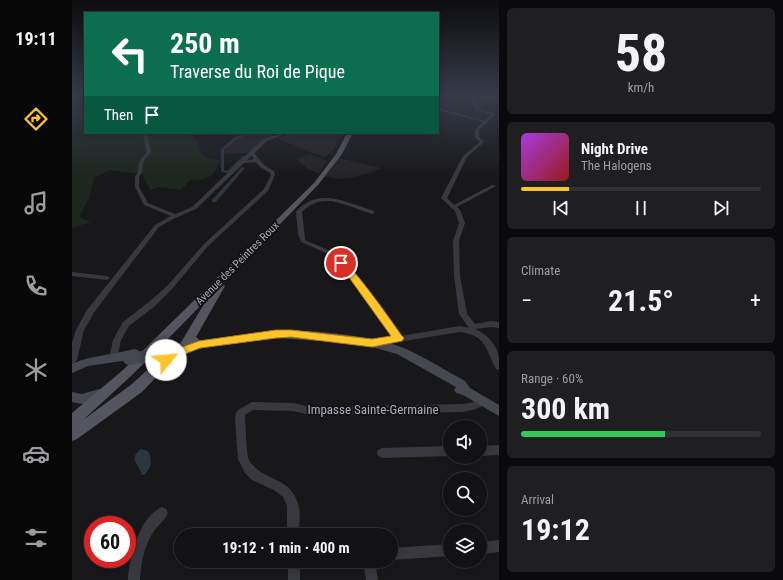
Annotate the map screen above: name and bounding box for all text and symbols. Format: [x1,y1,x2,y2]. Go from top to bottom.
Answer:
text: 58 [615,23,667,84]
text: 250 m [170,27,240,60]
text: 19:11 [15,28,57,49]
icon: left [104,28,156,80]
text: Traverse du Roi de Pique [170,61,345,82]
text: km/h [628,80,654,95]
icon: arrive [141,104,163,126]
icon: directions [22,105,50,133]
text: Then [104,106,133,124]
text: Night Drive [581,140,648,158]
text: The Halogens [581,158,652,173]
icon: music [22,189,50,217]
icon: previous [550,197,572,219]
icon: pause [630,197,652,219]
icon: next [710,197,732,219]
street label: Avenue des Peintres Roux [193,219,282,308]
pin [324,246,358,280]
icon: arrive [330,252,352,274]
text: Climate [521,263,560,278]
icon: phone [22,272,50,300]
text: 21.5° [608,283,674,318]
text: − [521,288,532,313]
text: + [750,288,761,313]
position arrow [145,339,187,381]
icon: climate [22,356,50,384]
text: Range · 60% [521,371,583,386]
text: 300 km [521,391,610,426]
street label: Impasse Sainte-Germaine [307,402,439,417]
map controls [443,420,487,568]
button: sound [443,420,487,464]
icon: car [22,440,50,468]
button: search [443,472,487,516]
text: Arrival [521,492,554,507]
text: 19:12 [521,512,590,547]
speed limit sign: 60 [84,516,136,568]
icon: filters [22,524,50,552]
button: layers [443,524,487,568]
text: 19:12 · 1 min · 400 m [222,539,350,557]

